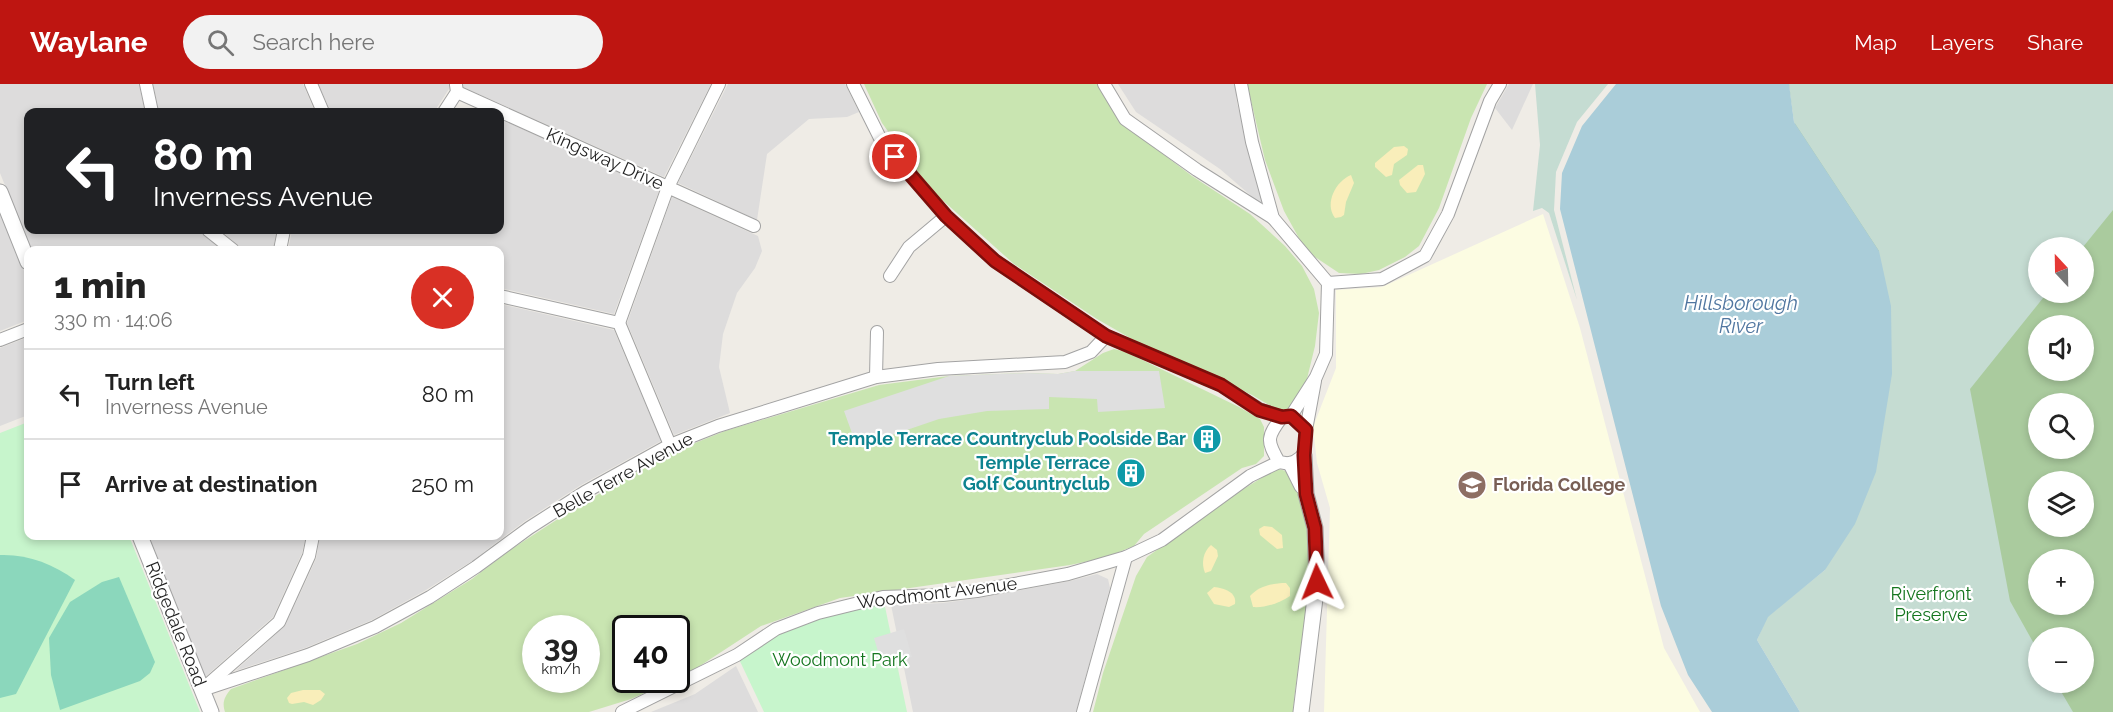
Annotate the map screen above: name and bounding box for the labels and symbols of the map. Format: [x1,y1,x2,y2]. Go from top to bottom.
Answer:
street label: Kingsway Drive [543,123,668,194]
pin [869,131,920,182]
north arrow [2028,237,2094,303]
water label: Hillsborough River [1684,291,1798,338]
building icon: Temple Terrace Countryclub Poolside Bar [1191,423,1223,455]
street label: Belle Terre Avenue [549,427,697,522]
place label: Temple Terrace Countryclub Poolside Bar [828,428,1186,449]
place label: Temple Terrace Golf Countryclub [963,452,1110,494]
building icon: Temple Terrace Golf Countryclub [1115,457,1147,489]
school or university icon: Florida College [1456,469,1488,501]
place label: Florida College [1493,474,1626,495]
position arrow [1285,550,1349,614]
street label: Ridgedale Road [142,558,211,689]
street label: Woodmont Avenue [856,572,1019,613]
park label: Riverfront Preserve [1891,583,1971,625]
speed limit sign: 40 [612,615,690,693]
park label: Woodmont Park [772,649,908,670]

